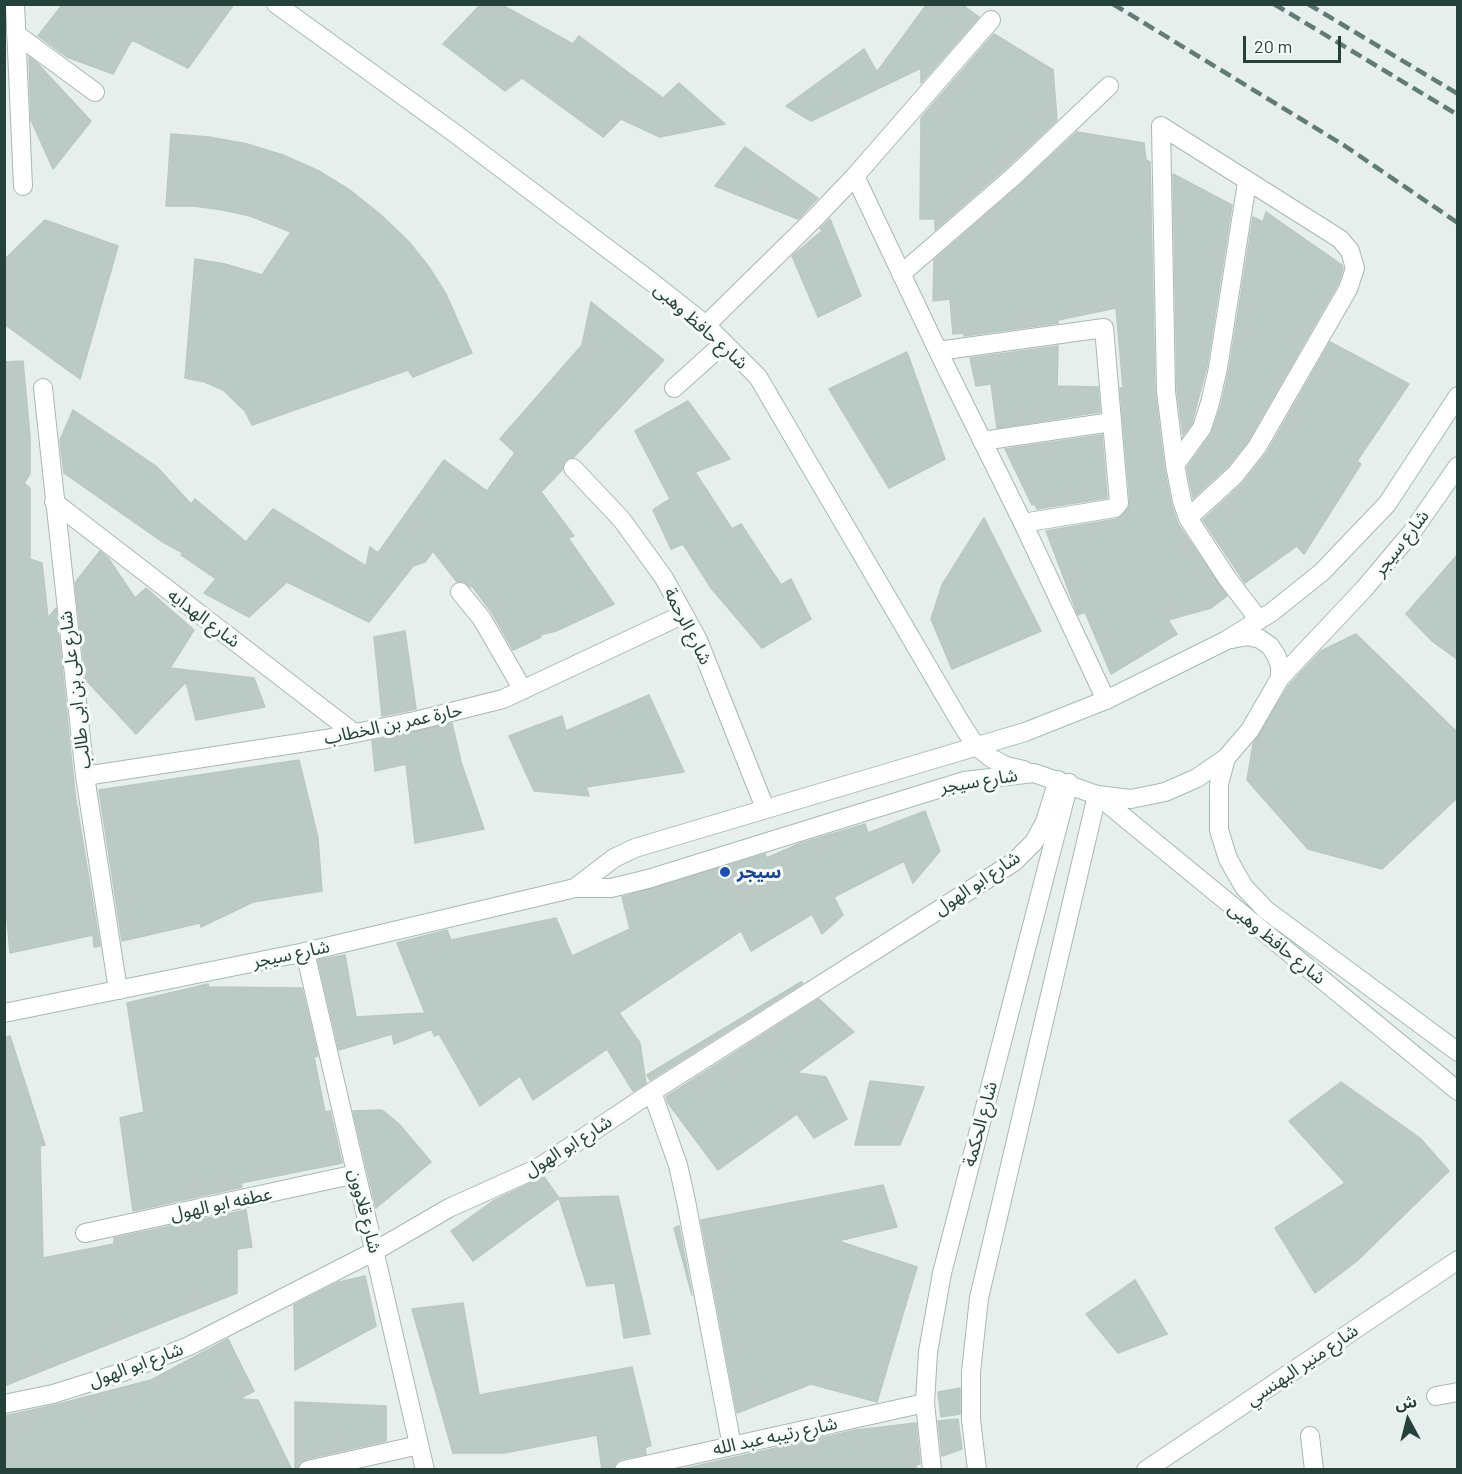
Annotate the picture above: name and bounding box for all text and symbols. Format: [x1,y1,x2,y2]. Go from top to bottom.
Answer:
scale bar [1246,24,1344,62]
text: 20 m [1254,35,1292,57]
street label: شارع حافظ وهبى [650,278,752,374]
street label: شارع سيجر [1368,506,1434,580]
street label: شارع الهدايه [164,584,244,652]
street label: شارع الرحمة [659,584,717,668]
street label: شارع على بن ابى طالب [55,610,95,770]
street label: حارة عمر بن الخطاب [322,699,464,749]
street label: شارع سيجر [939,764,1019,798]
street label: شارع ابو الهول [930,846,1024,920]
place label: سيجر [737,861,781,883]
marker: سيجر [718,865,732,879]
street label: شارع حافظ وهبى [1224,897,1330,989]
street label: شارع سيجر [251,935,331,973]
street label: شارع الحكمة [958,1079,1002,1169]
street label: شارع ابو الهول [520,1111,616,1181]
street label: شارع قلاوون [344,1167,386,1255]
street label: عطفه ابو الهول [168,1183,274,1225]
street label: شارع منير البهنسي [1242,1319,1362,1411]
street label: شارع ابو الهول [86,1338,186,1392]
north arrow [1378,1390,1438,1450]
text: ش [1394,1391,1418,1412]
street label: شارع رتيبه عبد الله [711,1412,839,1460]

